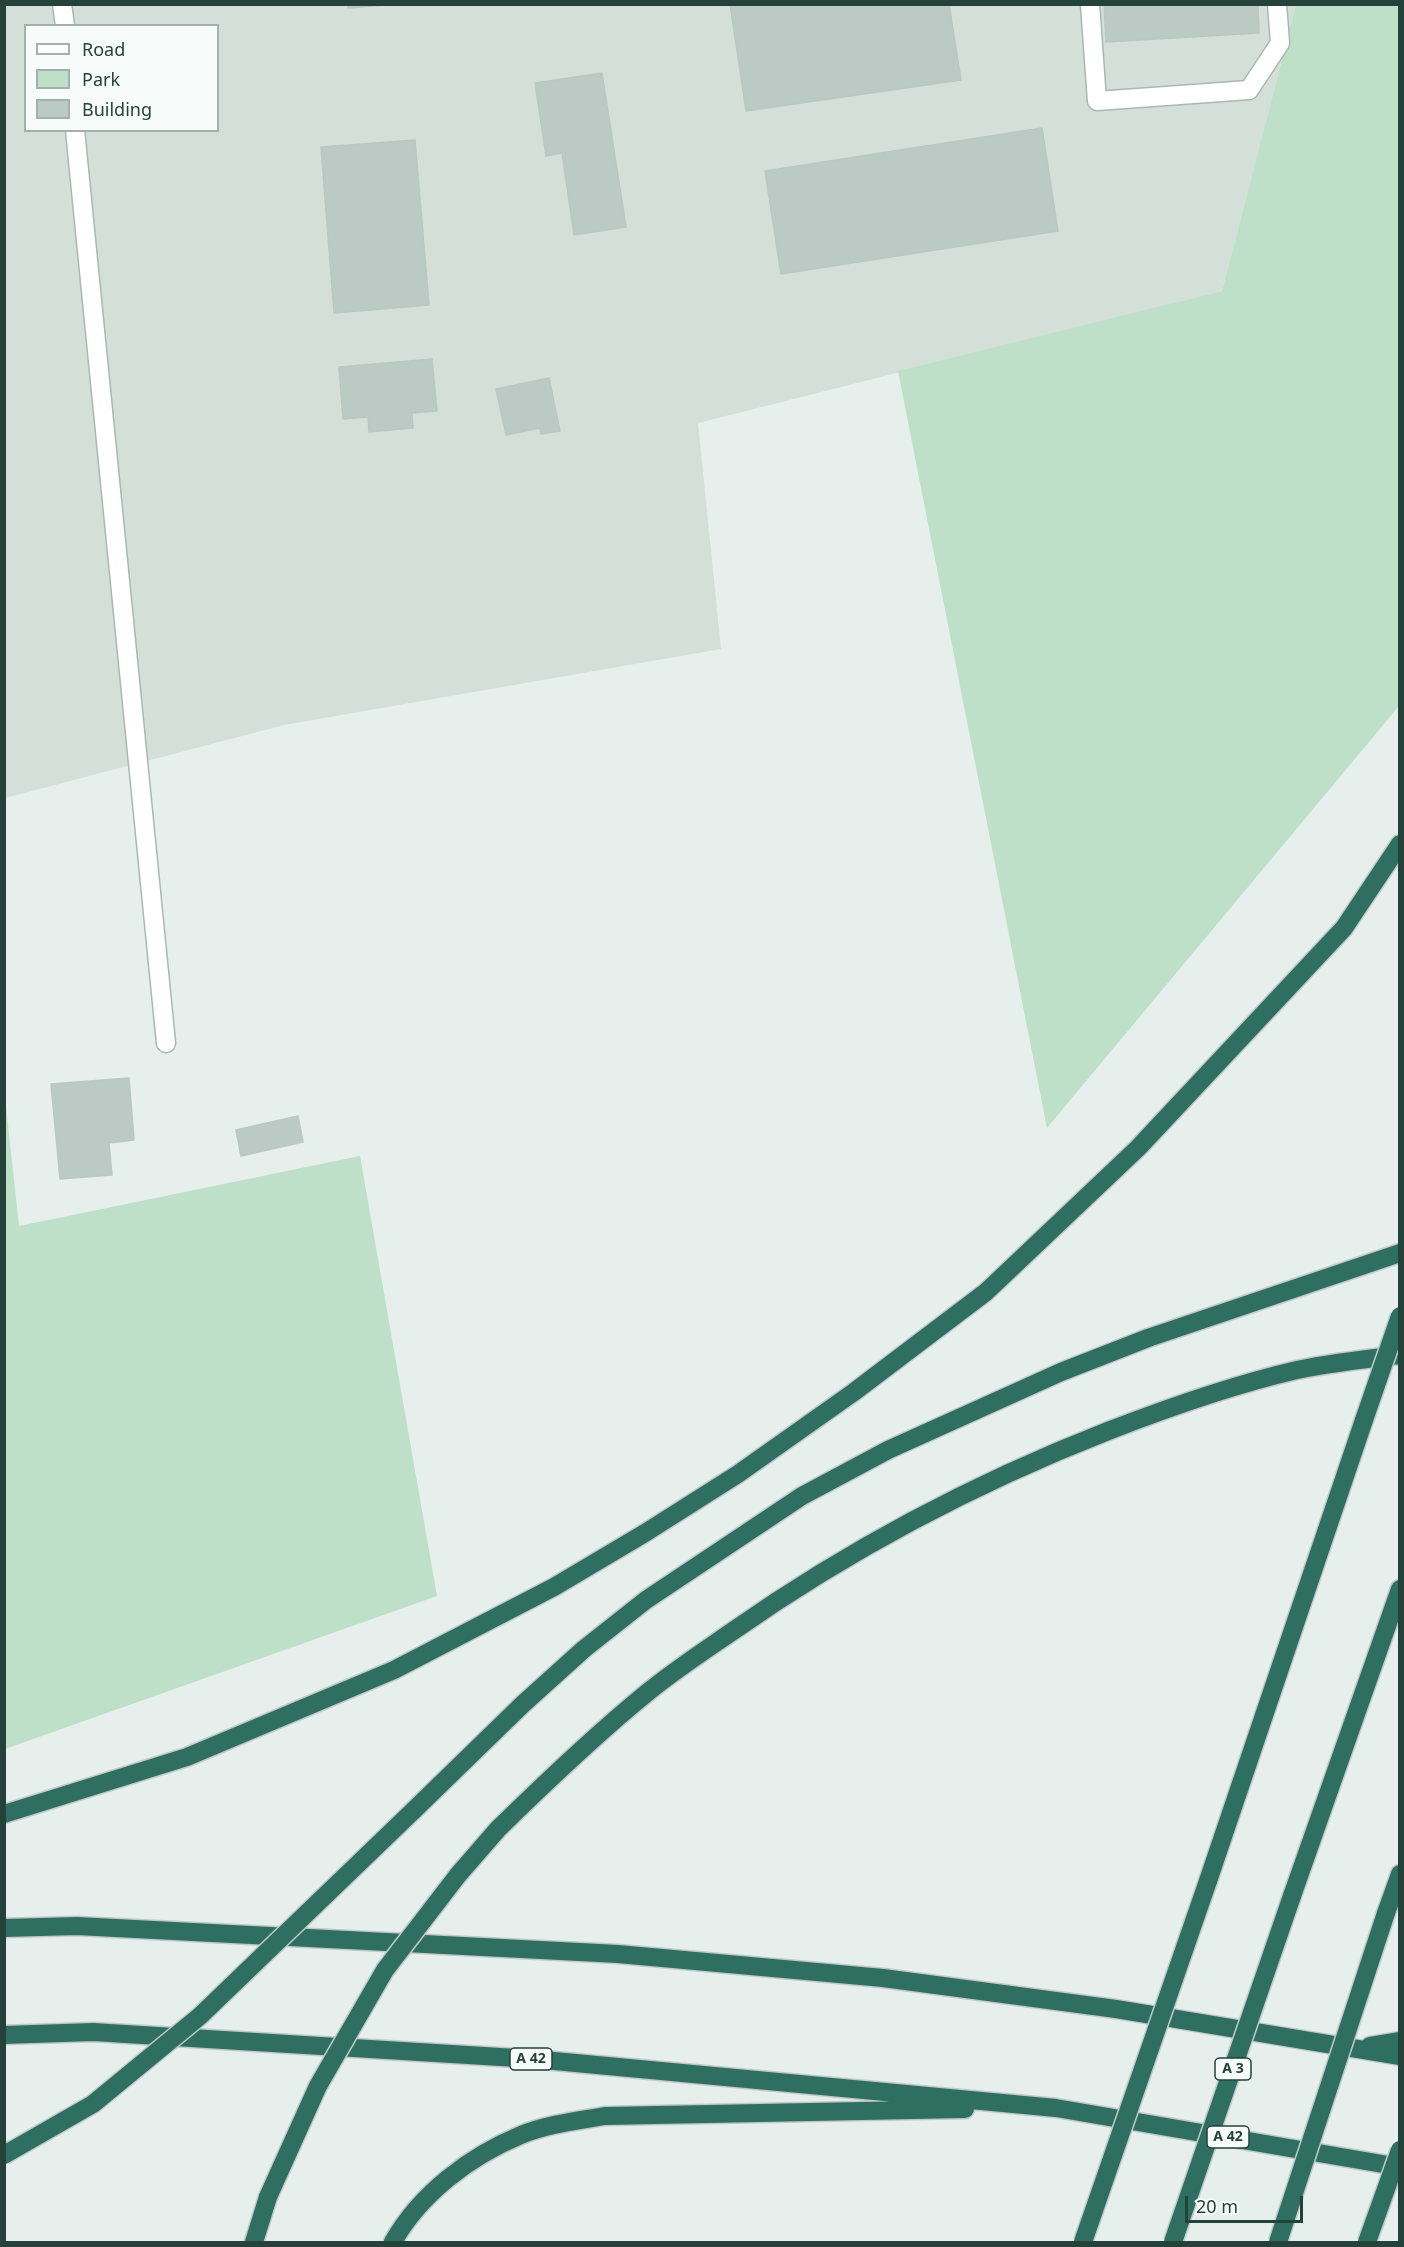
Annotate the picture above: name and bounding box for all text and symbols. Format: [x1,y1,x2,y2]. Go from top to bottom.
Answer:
legend [24,24,219,132]
text: Road [82,37,125,61]
text: Park [82,67,120,91]
text: Building [82,97,152,121]
road number: A 42 [510,2048,552,2070]
road number: A 3 [1215,2058,1251,2080]
road number: A 42 [1207,2126,1249,2148]
scale bar [1188,2184,1306,2222]
text: 20 m [1196,2194,1238,2218]

